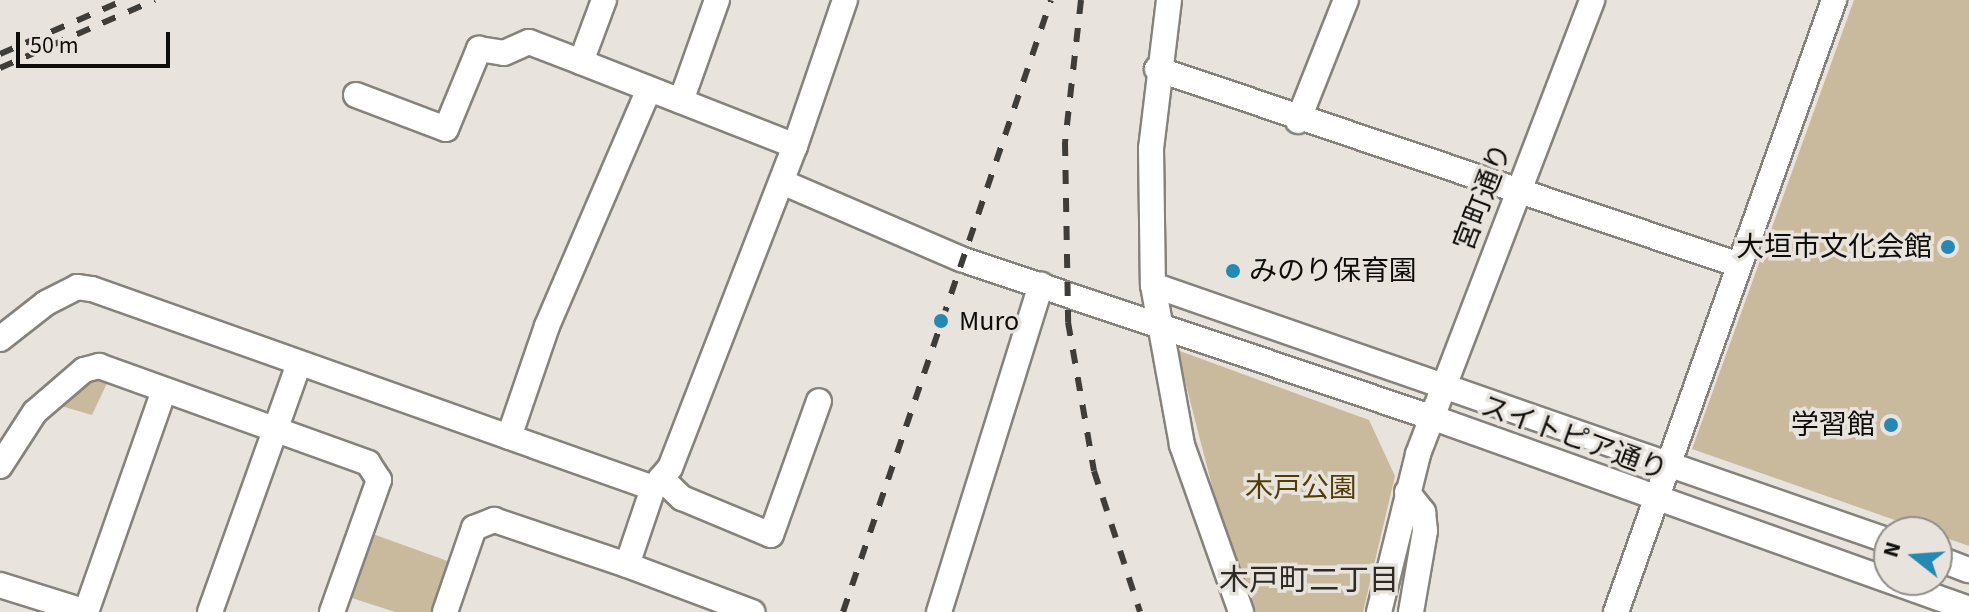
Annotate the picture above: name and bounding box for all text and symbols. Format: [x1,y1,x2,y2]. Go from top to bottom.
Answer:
scale bar [20,16,174,66]
text: 50 m [30,28,79,63]
street label: 宮町通り [1447,139,1519,255]
place label: 大垣市文化会館 [1736,230,1932,264]
marker: 大垣市文化会館 [1939,238,1957,256]
place label: みのり保育園 [1249,254,1417,288]
marker: みのり保育園 [1224,262,1242,280]
place label: Muro [959,304,1019,338]
marker: Muro [930,310,952,332]
street label: スイトピア通り [1476,389,1672,487]
place label: 学習館 [1791,408,1875,442]
marker: 学習館 [1882,416,1900,434]
park label: 木戸公園 [1245,471,1357,505]
north arrow [1873,516,1953,596]
text: N [1875,538,1909,561]
district label: 木戸町二丁目 [1219,563,1399,599]

